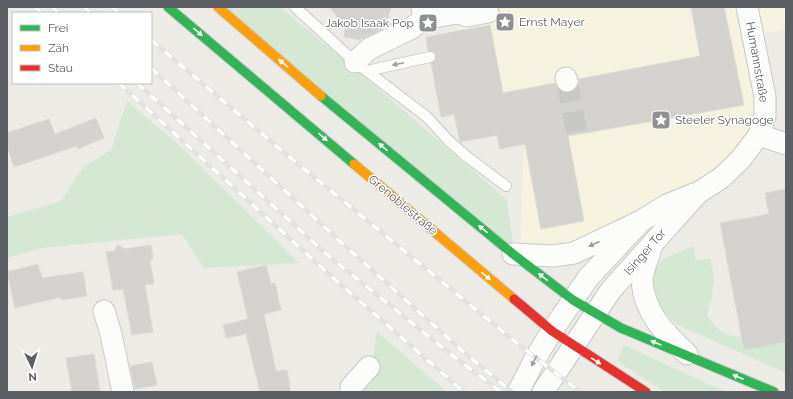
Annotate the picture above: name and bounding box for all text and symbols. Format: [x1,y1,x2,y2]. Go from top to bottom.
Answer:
place icon: Ernst Mayer [494,11,516,33]
legend [12,12,152,84]
place icon: Jakob Isaak Pop [417,12,439,34]
place label: Ernst Mayer [519,15,585,29]
place label: Jakob Isaak Pop [325,16,414,30]
text: Frei [48,21,68,35]
street label: Humannstraße [743,21,771,103]
one-way arrow [193,28,204,37]
text: Zäh [48,41,69,55]
one-way arrow [279,59,288,68]
text: Stau [48,61,73,75]
one-way arrow [392,62,404,68]
place icon: Steeler Synagoge [650,109,672,131]
place label: Steeler Synagoge [675,113,774,127]
one-way arrow [318,132,328,141]
one-way arrow [377,142,388,151]
street label: Grenoblestraße [366,172,440,238]
one-way arrow [478,225,489,234]
street label: Isinger Tor [621,225,669,278]
one-way arrow [588,241,599,247]
one-way arrow [481,271,491,280]
one-way arrow [537,273,548,281]
one-way arrow [650,340,662,346]
north arrow [12,347,52,387]
one-way arrow [530,355,537,367]
one-way arrow [590,357,602,364]
text: N [28,370,37,383]
one-way arrow [731,374,743,380]

